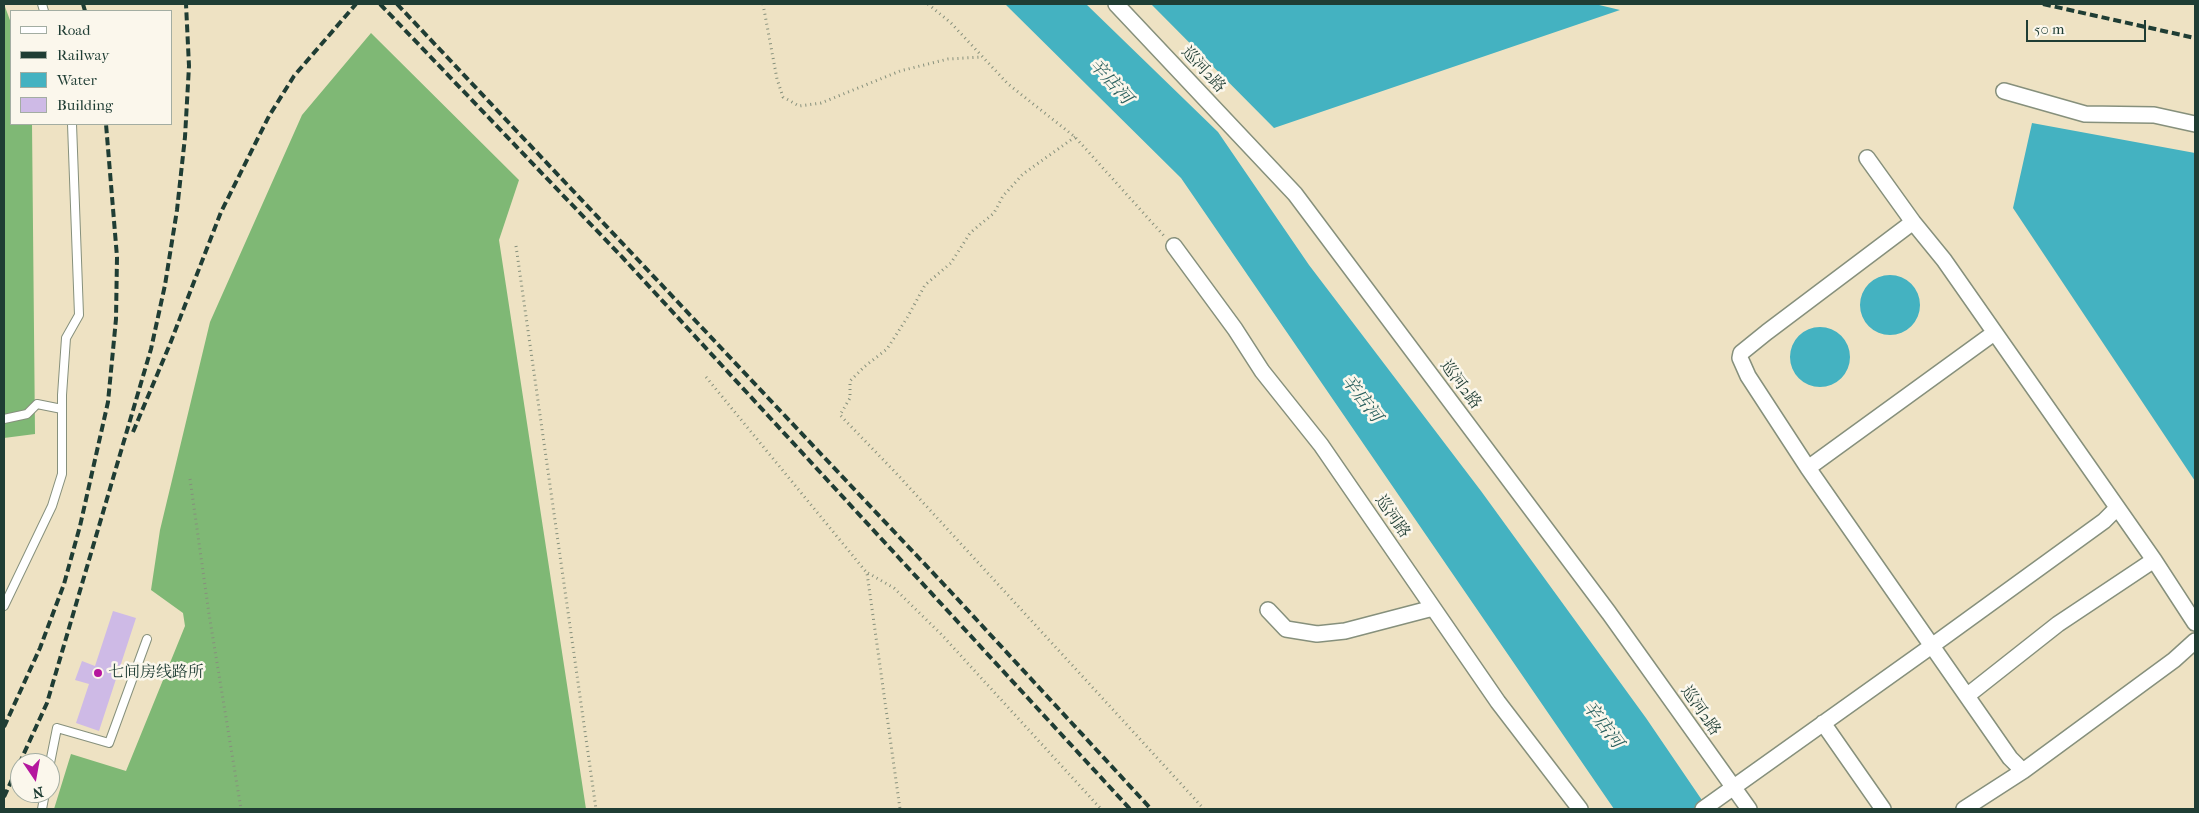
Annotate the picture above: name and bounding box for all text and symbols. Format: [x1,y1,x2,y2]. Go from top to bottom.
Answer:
legend [10,10,172,125]
scale bar [2029,10,2149,42]
text: 50 m [2034,20,2064,38]
text: Road [57,21,90,39]
street label: 巡河2路 [1177,43,1229,97]
text: Railway [57,46,109,64]
water label: 辛店河 [1084,55,1136,109]
text: Water [57,71,97,89]
text: Building [57,96,113,114]
street label: 巡河2路 [1435,357,1485,413]
water label: 辛店河 [1336,371,1386,427]
street label: 巡河路 [1370,492,1414,542]
place label: 七间房线路所 [108,663,204,683]
marker: 七间房线路所 [92,667,104,679]
street label: 巡河2路 [1676,682,1724,740]
water label: 辛店河 [1577,697,1627,753]
north arrow [10,753,60,803]
text: N [31,783,45,802]

